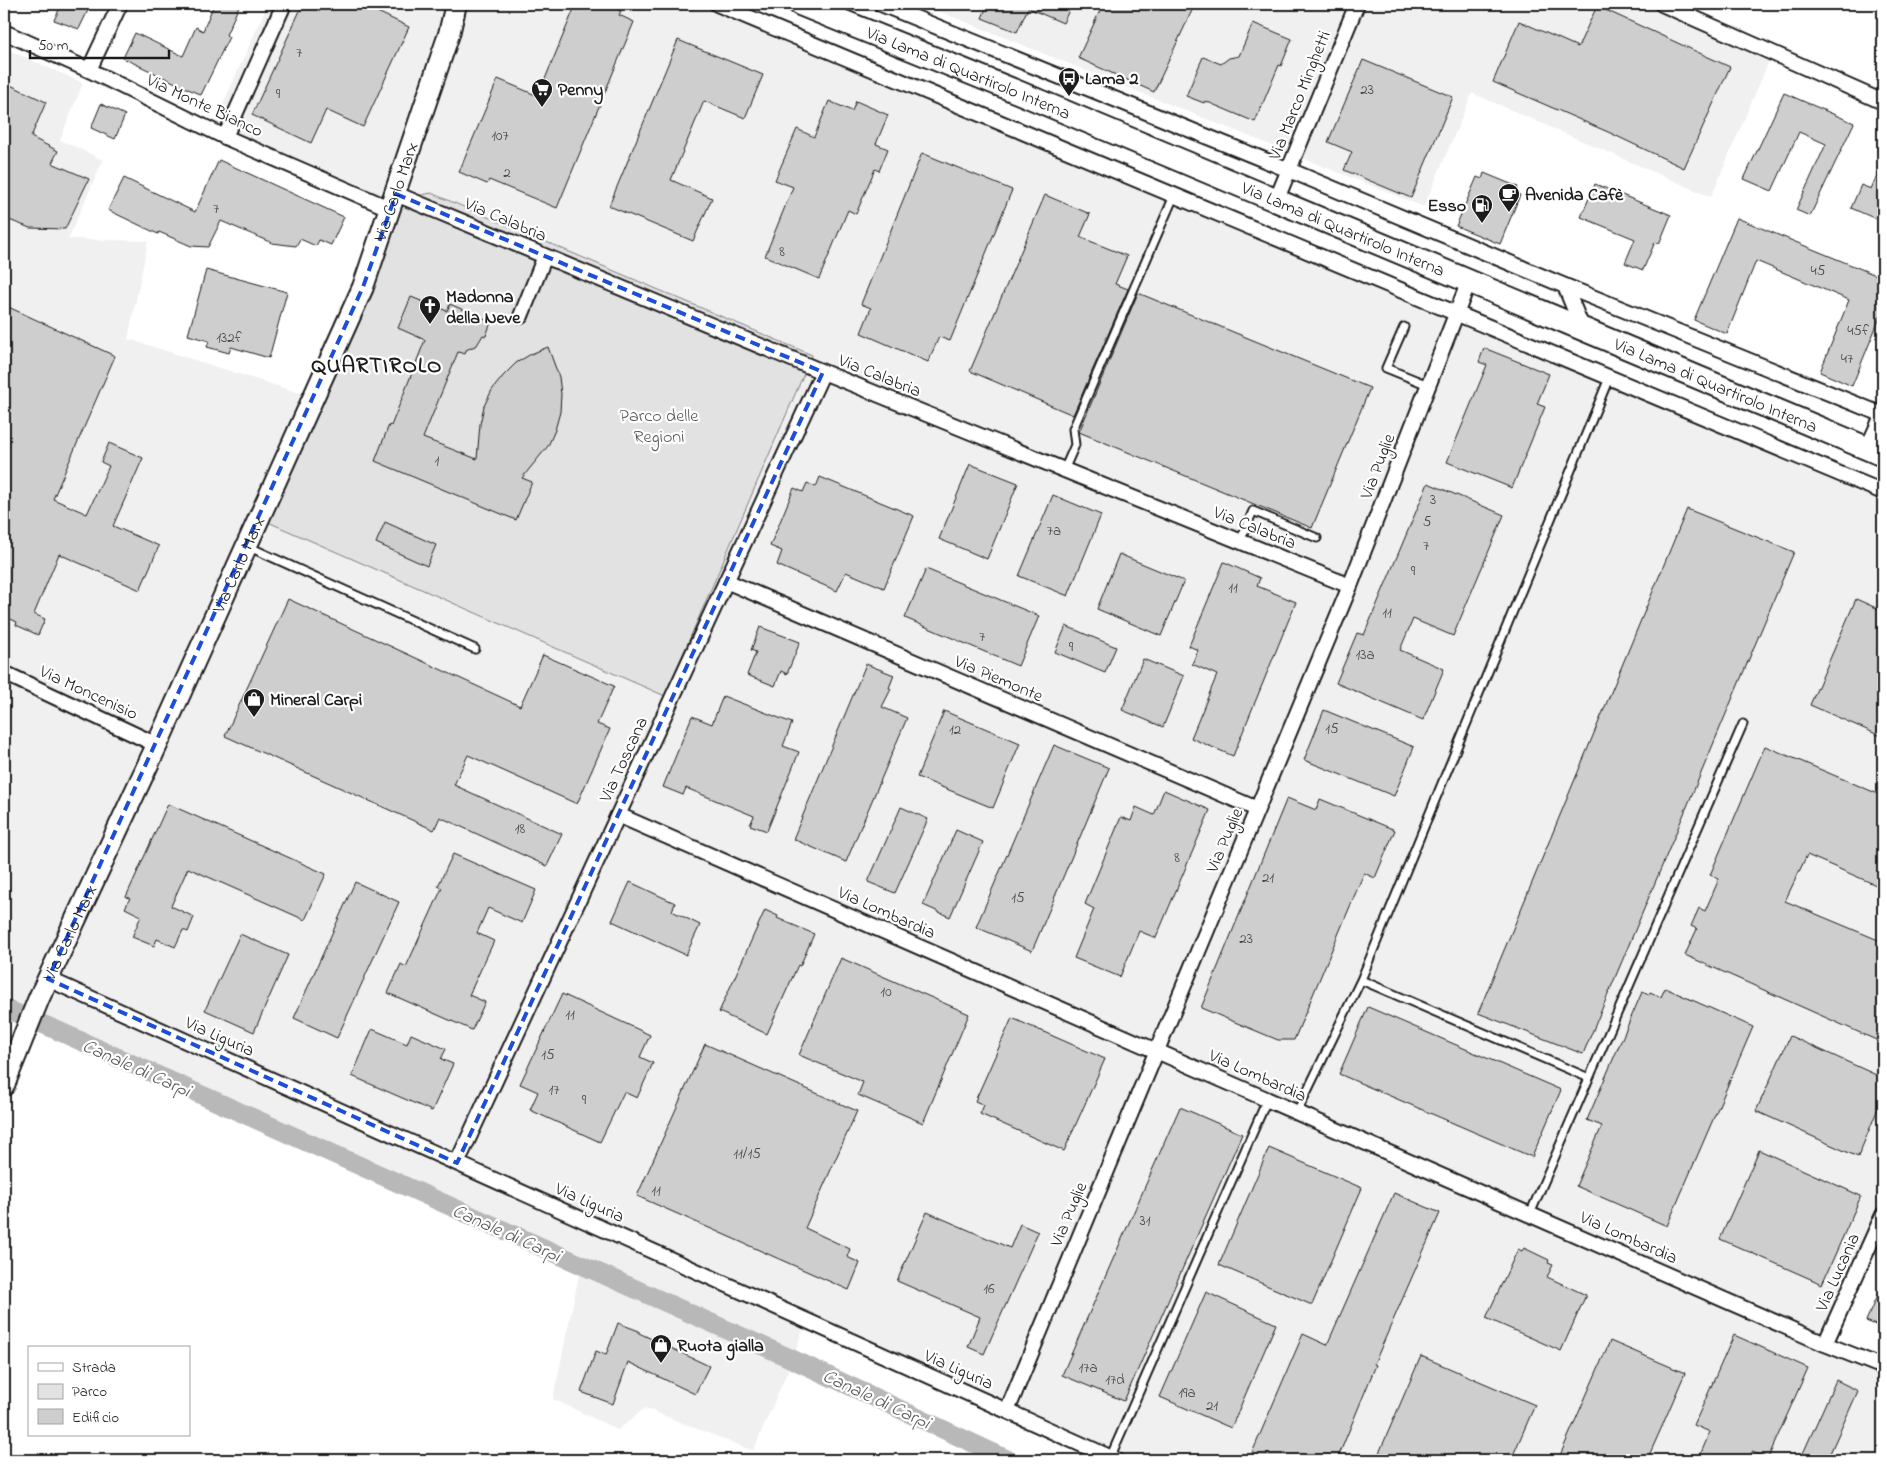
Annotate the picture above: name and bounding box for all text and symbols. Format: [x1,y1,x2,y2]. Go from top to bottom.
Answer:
street label: Via Lama di Quartirolo Interna [861,21,1074,128]
street label: Via Marco Minghetti [1263,27,1340,166]
scale bar [30,28,169,60]
text: 50 m [38,35,69,57]
house number: 7 [296,42,302,64]
bus stop icon: Lama 2 [1057,66,1081,97]
place label: Lama 2 [1085,67,1139,93]
street label: Via Monte Bianco [141,68,267,145]
supermarket icon: Penny [530,77,554,108]
place label: Penny [558,78,603,105]
house number: 23 [1360,79,1374,101]
house number: 9 [276,83,281,105]
house number: 107 [491,125,509,147]
street label: Via Carlo Marx [368,139,426,246]
house number: 2 [503,162,511,184]
street label: Via Lama di Quartirolo Interna [1236,176,1448,285]
cafe icon: Avenida Cafè [1497,182,1521,213]
place label: Avenida Cafè [1525,183,1624,209]
street label: Via Calabria [459,191,550,250]
fuel station icon: Esso [1470,193,1494,224]
place label: Esso [1427,194,1466,220]
house number: 7 [213,198,219,220]
house number: 8 [779,241,785,263]
house number: 45 [1811,260,1826,282]
place label: Madonna della Neve [446,285,521,332]
church icon: Madonna della Neve [418,294,442,325]
house number: 45f [1847,320,1869,342]
house number: 132f [216,327,242,349]
street label: Via Lama di Quartirolo Interna [1608,332,1821,441]
street label: Via Calabria [833,348,925,405]
house number: 47 [1841,348,1853,370]
district label: QUARTIROLO [312,351,442,383]
park label: Parco delle Regioni [620,404,699,452]
street label: Via Puglie [1354,429,1404,504]
house number: 1 [435,450,440,472]
house number: 3 [1430,489,1436,511]
street label: Via Calabria [1208,500,1300,557]
house number: 5 [1423,511,1432,533]
street label: Via Carlo Marx [207,513,273,619]
house number: 7a [1047,520,1061,542]
house number: 7 [1423,535,1429,557]
house number: 9 [1411,560,1416,582]
house number: 11 [1228,577,1238,599]
house number: 11 [1382,602,1392,624]
house number: 7 [979,626,985,648]
house number: 9 [1069,636,1074,658]
house number: 13a [1355,644,1375,666]
street label: Via Piemonte [949,649,1047,710]
street label: Via Moncenisio [34,659,142,728]
shop icon: Mineral Carpi [242,687,266,718]
place label: Mineral Carpi [270,688,362,714]
street label: Via Toscana [593,713,656,808]
house number: 15 [1325,718,1339,740]
house number: 12 [949,719,962,741]
street label: Via Puglie [1200,803,1252,879]
house number: 18 [515,818,526,840]
house number: 8 [1174,847,1180,869]
house number: 21 [1262,867,1274,889]
street label: Via Lombardia [832,880,939,947]
street label: Via Carlo Marx [37,881,105,987]
house number: 15 [1011,887,1025,909]
house number: 23 [1239,928,1253,950]
house number: 10 [880,981,892,1003]
house number: 11 [565,1004,575,1026]
street label: Via Liguria [179,1011,258,1066]
water label: Canale di Carpi [78,1033,196,1106]
street label: Via Lombardia [1203,1043,1310,1110]
house number: 15 [541,1044,555,1066]
house number: 17 [549,1079,559,1101]
house number: 9 [582,1089,587,1111]
house number: 11/15 [733,1143,761,1165]
street label: Via Liguria [549,1177,628,1232]
street label: Via Puglie [1044,1177,1096,1253]
house number: 11 [651,1180,661,1202]
water label: Canale di Carpi [448,1198,566,1271]
street label: Via Lombardia [1574,1205,1681,1272]
house number: 31 [1140,1210,1151,1232]
street label: Via Lucania [1810,1229,1868,1317]
house number: 16 [983,1278,995,1300]
shop icon: Ruota gialla [649,1333,673,1364]
place label: Ruota gialla [677,1334,764,1361]
street label: Via Liguria [918,1344,997,1399]
legend [28,1346,190,1436]
text: Strada [72,1357,116,1379]
house number: 17a [1078,1357,1098,1379]
water label: Canale di Carpi [818,1364,936,1438]
house number: 17d [1105,1369,1125,1391]
text: Parco [72,1381,107,1403]
house number: 19a [1178,1382,1196,1404]
house number: 21 [1206,1395,1218,1417]
text: Edificio [72,1407,119,1429]

